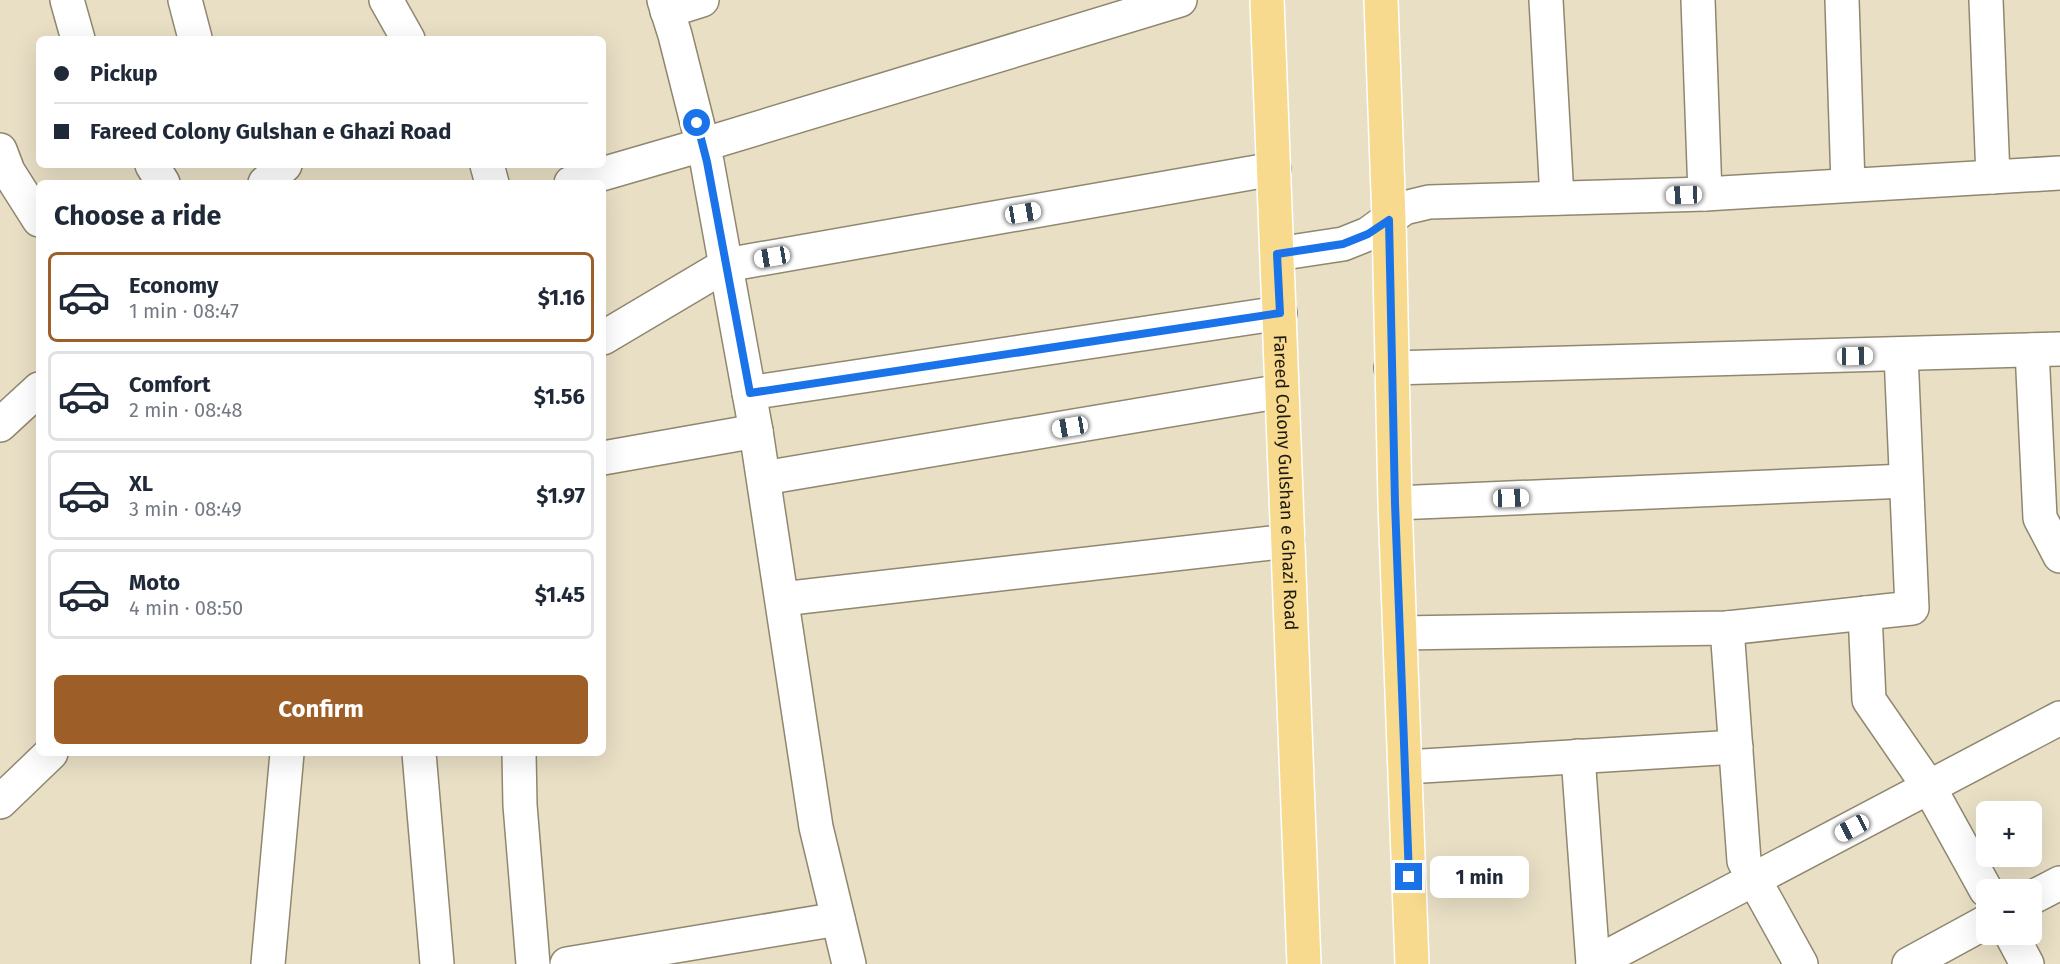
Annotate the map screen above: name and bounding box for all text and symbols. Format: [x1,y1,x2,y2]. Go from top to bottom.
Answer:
text: Pickup [90,60,158,87]
route start [683,109,710,136]
text: Fareed Colony Gulshan e Ghazi Road [90,118,451,145]
car [1666,185,1702,205]
text: Choose a ride [54,200,221,232]
car [1004,201,1042,225]
car [753,245,791,269]
icon: car [57,270,111,324]
text: Economy [129,272,218,299]
text: $1.16 [538,284,585,311]
text: 1 min · 08:47 [129,299,239,323]
street label: Fareed Colony Gulshan e Ghazi Road [1269,334,1302,631]
car [1837,347,1873,365]
icon: car [57,369,111,423]
text: Comfort [129,371,210,398]
text: $1.56 [534,383,585,410]
text: 2 min · 08:48 [129,398,243,422]
car [1051,415,1089,439]
icon: car [57,468,111,522]
text: XL [129,470,153,497]
text: $1.97 [536,482,585,509]
car [1493,488,1529,508]
text: 3 min · 08:49 [129,497,242,521]
icon: car [57,567,111,621]
text: Moto [129,569,180,596]
text: $1.45 [535,581,585,608]
text: 4 min · 08:50 [129,596,243,620]
button: Confirm [54,675,588,744]
map controls [1976,801,2042,945]
button: + [1976,801,2042,867]
car [1832,812,1872,844]
callout: 1 min [1430,856,1529,898]
route end [1395,863,1422,890]
text: 1 min [1455,865,1504,889]
button: − [1976,879,2042,945]

